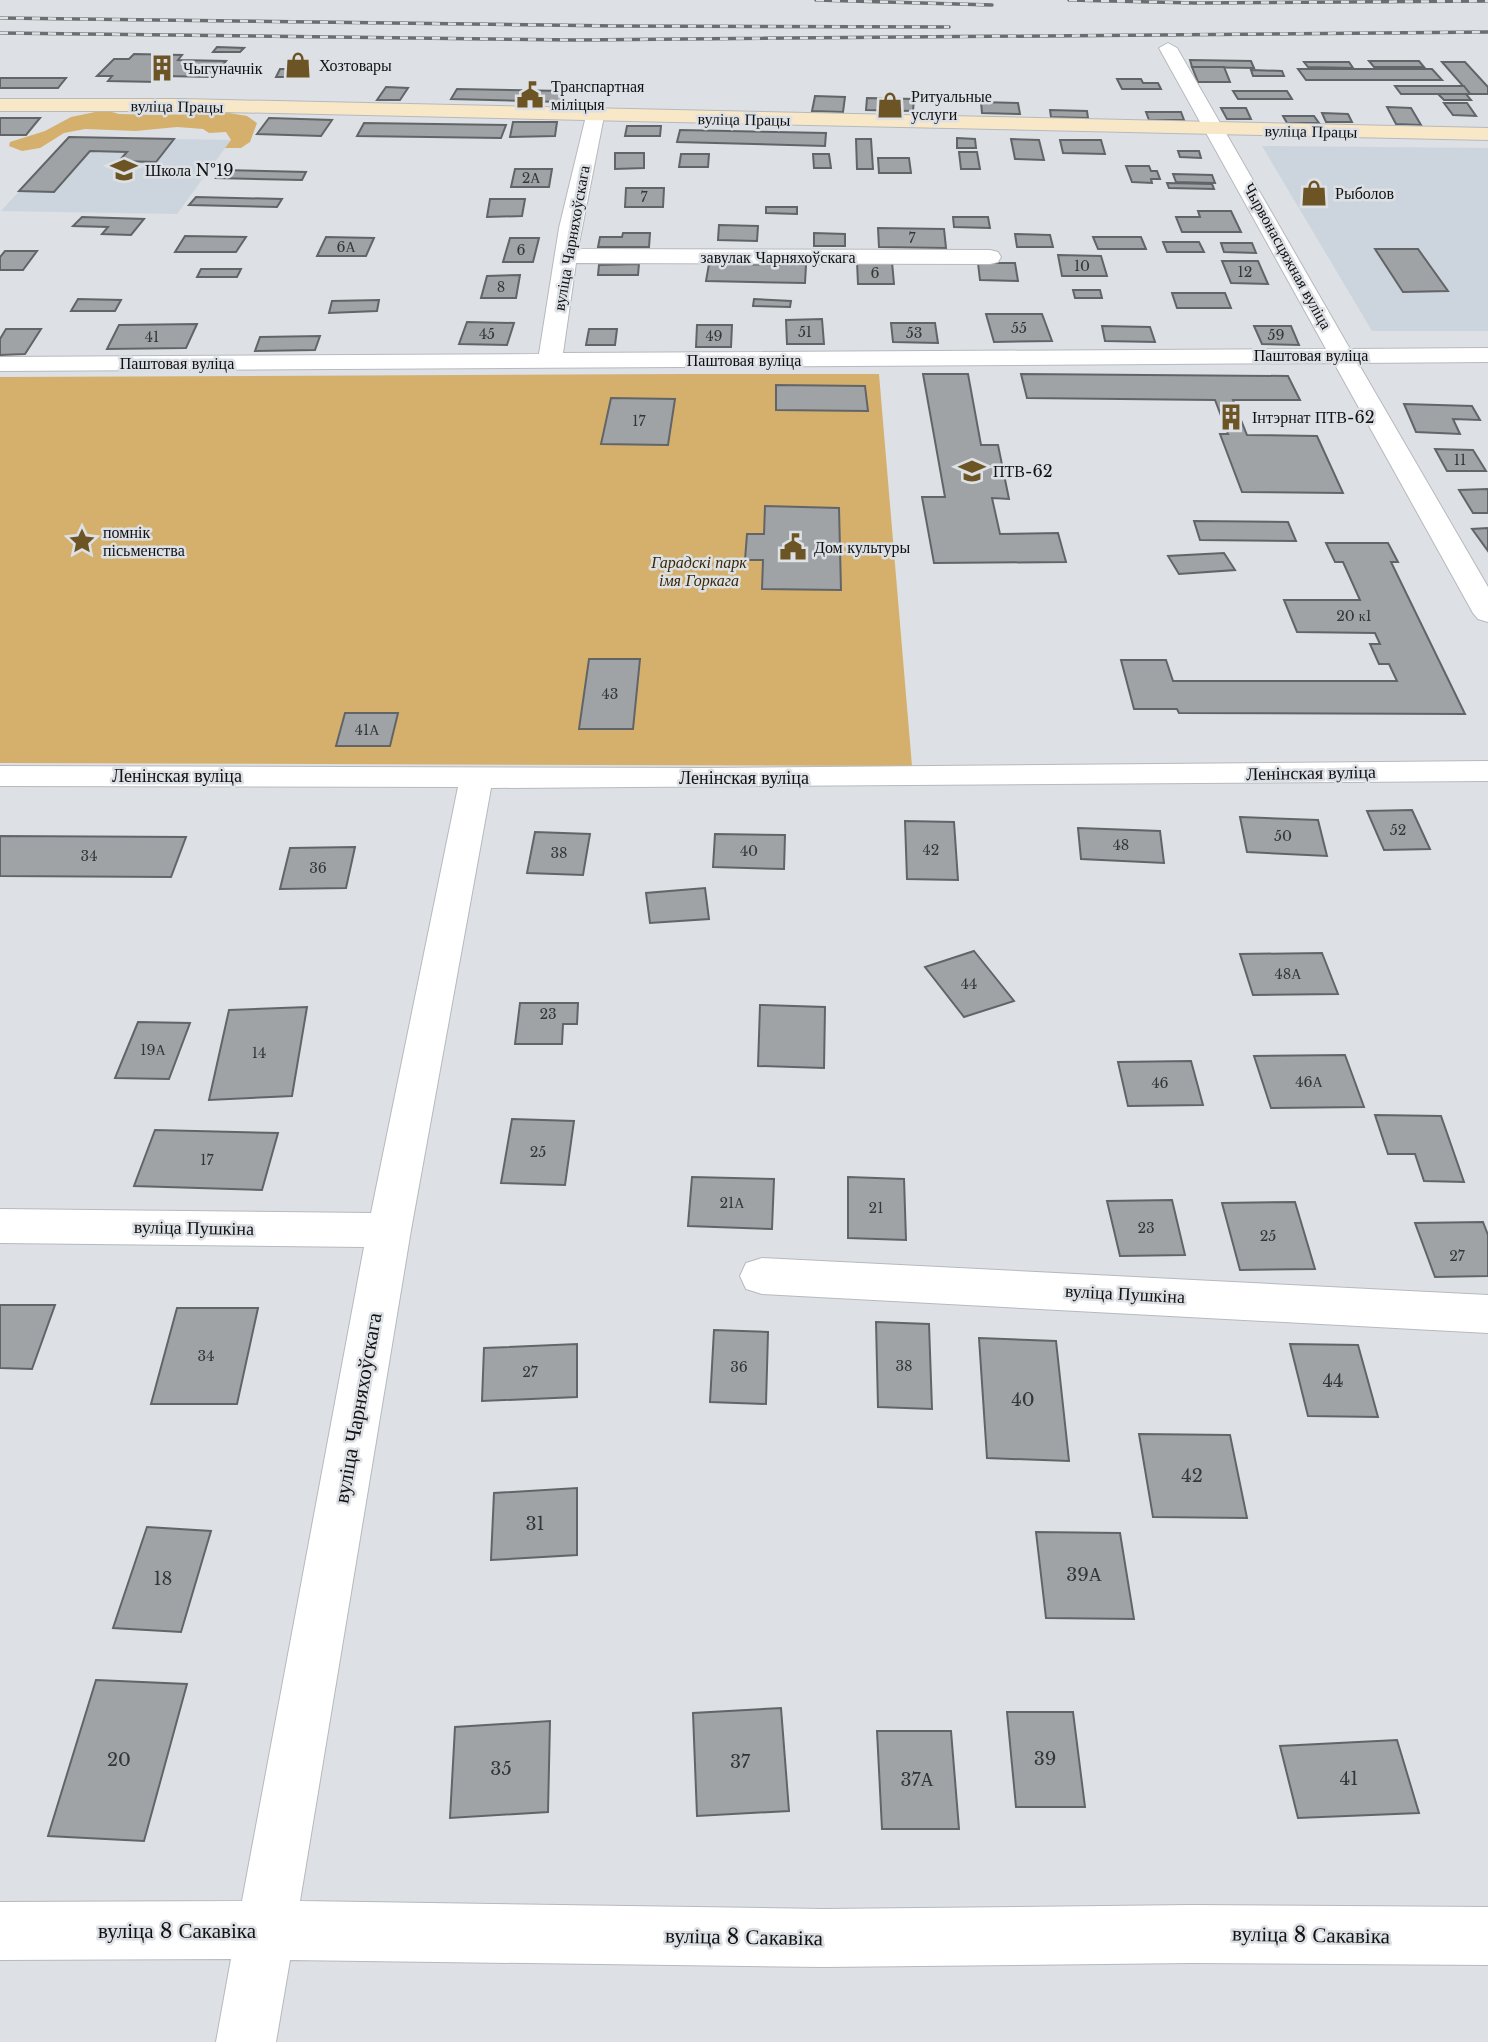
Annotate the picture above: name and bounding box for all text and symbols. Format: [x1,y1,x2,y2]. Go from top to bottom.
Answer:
shop icon: Хозтовары [283,50,313,80]
building icon: Чыгуначнік [147,53,177,83]
place label: Хозтовары [319,55,392,75]
place label: Чыгуначнік [183,58,263,78]
place label: Транспартная міліцыя [551,76,645,114]
public building icon: Транспартная міліцыя [515,80,545,110]
place label: Ритуальные услуги [911,86,992,124]
shop icon: Ритуальные услуги [875,90,905,120]
street label: вуліца Працы [130,95,224,117]
street label: вуліца Працы [697,108,791,130]
street label: вуліца Працы [1264,120,1358,142]
school or university icon: Школа №19 [109,155,139,185]
place label: Школа №19 [145,160,234,180]
street label: вуліца Чарняхоўскага [548,164,594,312]
house number: 2А [522,169,541,187]
shop icon: Рыболов [1299,178,1329,208]
street label: Чырвонасцяжная вуліца [1239,179,1337,333]
place label: Рыболов [1335,183,1395,203]
house number: 7 [640,188,648,206]
house number: 7 [908,229,916,247]
house number: 6А [336,238,356,256]
house number: 6 [516,241,526,259]
street label: завулак Чарняхоўскага [700,247,856,267]
house number: 10 [1074,257,1090,275]
house number: 12 [1238,263,1252,281]
house number: 6 [870,264,880,282]
house number: 8 [497,278,505,296]
house number: 55 [1011,319,1027,337]
house number: 51 [798,323,812,341]
house number: 53 [906,324,922,342]
house number: 45 [479,325,495,343]
house number: 59 [1268,326,1284,344]
house number: 49 [705,327,723,345]
house number: 41 [145,328,159,346]
street label: Паштовая вуліца [1254,345,1368,365]
street label: Паштовая вуліца [687,350,801,370]
street label: Паштовая вуліца [120,353,234,373]
building icon: Інтэрнат ПТВ-62 [1216,402,1246,432]
place label: Інтэрнат ПТВ-62 [1252,407,1375,427]
house number: 17 [632,412,647,430]
house number: 11 [1454,451,1466,469]
school or university icon: ПТВ-62 [957,456,987,486]
place label: ПТВ-62 [993,461,1053,481]
place label: помнік пісьменства [103,522,185,560]
place icon: помнік пісьменства [67,526,97,556]
public building icon: Дом культуры [778,532,808,562]
place label: Дом культуры [814,537,911,557]
park label: Гарадскі парк імя Горкага [650,552,747,590]
house number: 20 к1 [1336,607,1372,625]
house number: 43 [602,685,618,703]
house number: 41А [355,721,380,739]
street label: Ленінская вуліца [1246,761,1376,785]
street label: Ленінская вуліца [112,765,242,787]
street label: Ленінская вуліца [679,767,809,789]
house number: 52 [1390,821,1406,839]
house number: 50 [1274,827,1292,845]
house number: 48 [1113,836,1129,854]
house number: 42 [923,841,939,859]
house number: 40 [740,842,758,860]
house number: 38 [550,844,568,862]
house number: 34 [81,847,97,865]
house number: 36 [309,859,327,877]
house number: 48А [1275,965,1302,983]
house number: 44 [961,975,977,993]
house number: 23 [539,1005,557,1023]
house number: 19А [140,1041,167,1059]
house number: 14 [252,1044,266,1062]
house number: 46А [1295,1073,1324,1091]
house number: 46 [1151,1074,1169,1092]
house number: 25 [530,1143,546,1161]
house number: 17 [200,1151,215,1169]
house number: 21А [720,1194,745,1212]
house number: 21 [869,1199,883,1217]
street label: вуліца Пушкіна [134,1216,254,1240]
house number: 23 [1137,1219,1155,1237]
house number: 25 [1260,1227,1276,1245]
house number: 27 [1449,1247,1466,1265]
street label: вуліца Пушкіна [1064,1280,1186,1308]
street label: вуліца Чарняхоўскага [328,1310,388,1505]
house number: 34 [198,1347,214,1365]
house number: 38 [895,1357,913,1375]
house number: 36 [730,1358,748,1376]
house number: 27 [522,1363,539,1381]
house number: 44 [1322,1370,1344,1392]
house number: 40 [1011,1389,1035,1411]
house number: 42 [1181,1465,1203,1487]
house number: 31 [525,1513,545,1535]
house number: 39А [1066,1564,1102,1586]
house number: 18 [154,1568,172,1590]
house number: 39 [1034,1748,1056,1770]
house number: 20 [107,1749,131,1771]
house number: 37 [730,1751,751,1773]
house number: 35 [490,1758,512,1780]
house number: 41 [1340,1768,1358,1790]
house number: 37А [900,1769,934,1791]
street label: вуліца 8 Сакавіка [98,1918,257,1944]
street label: вуліца 8 Сакавіка [1232,1921,1391,1949]
street label: вуліца 8 Сакавіка [665,1923,824,1951]

